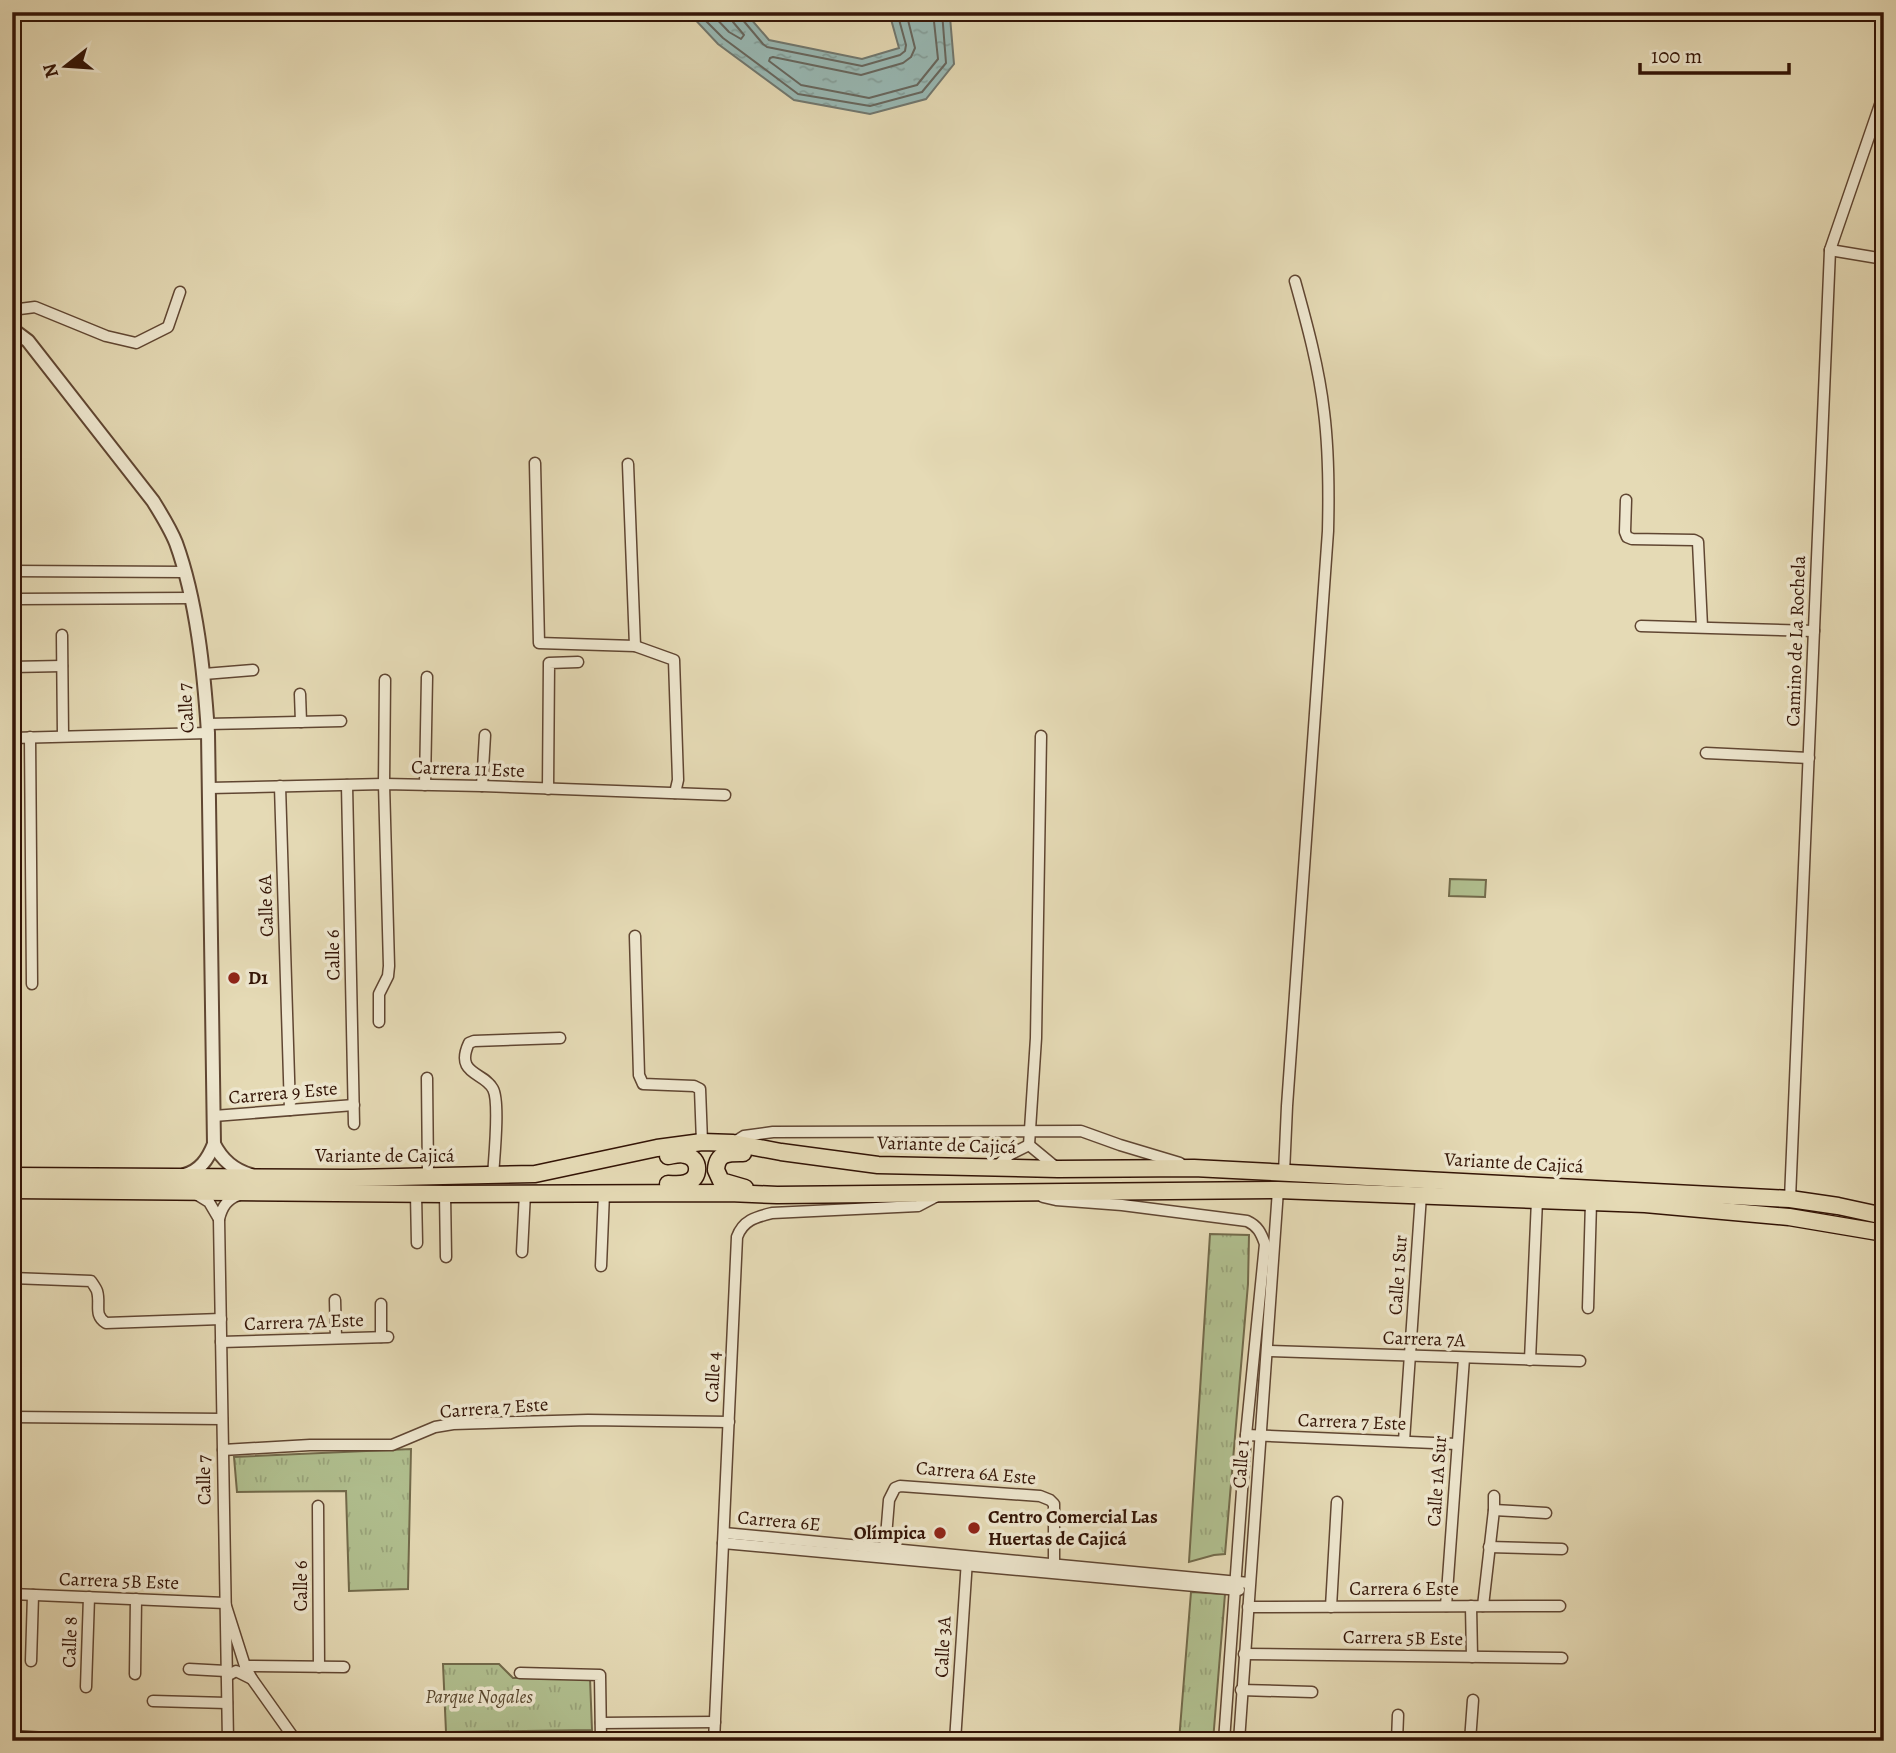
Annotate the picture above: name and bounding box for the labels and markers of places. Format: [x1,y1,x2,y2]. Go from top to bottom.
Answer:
place label: D1 [248,965,268,991]
marker: D1 [226,970,242,986]
place label: Centro Comercial Las Huertas de Cajicá [988,1504,1158,1552]
place label: Olímpica [854,1520,927,1546]
marker: Centro Comercial Las Huertas de Cajicá [966,1520,982,1536]
marker: Olímpica [932,1525,948,1541]

